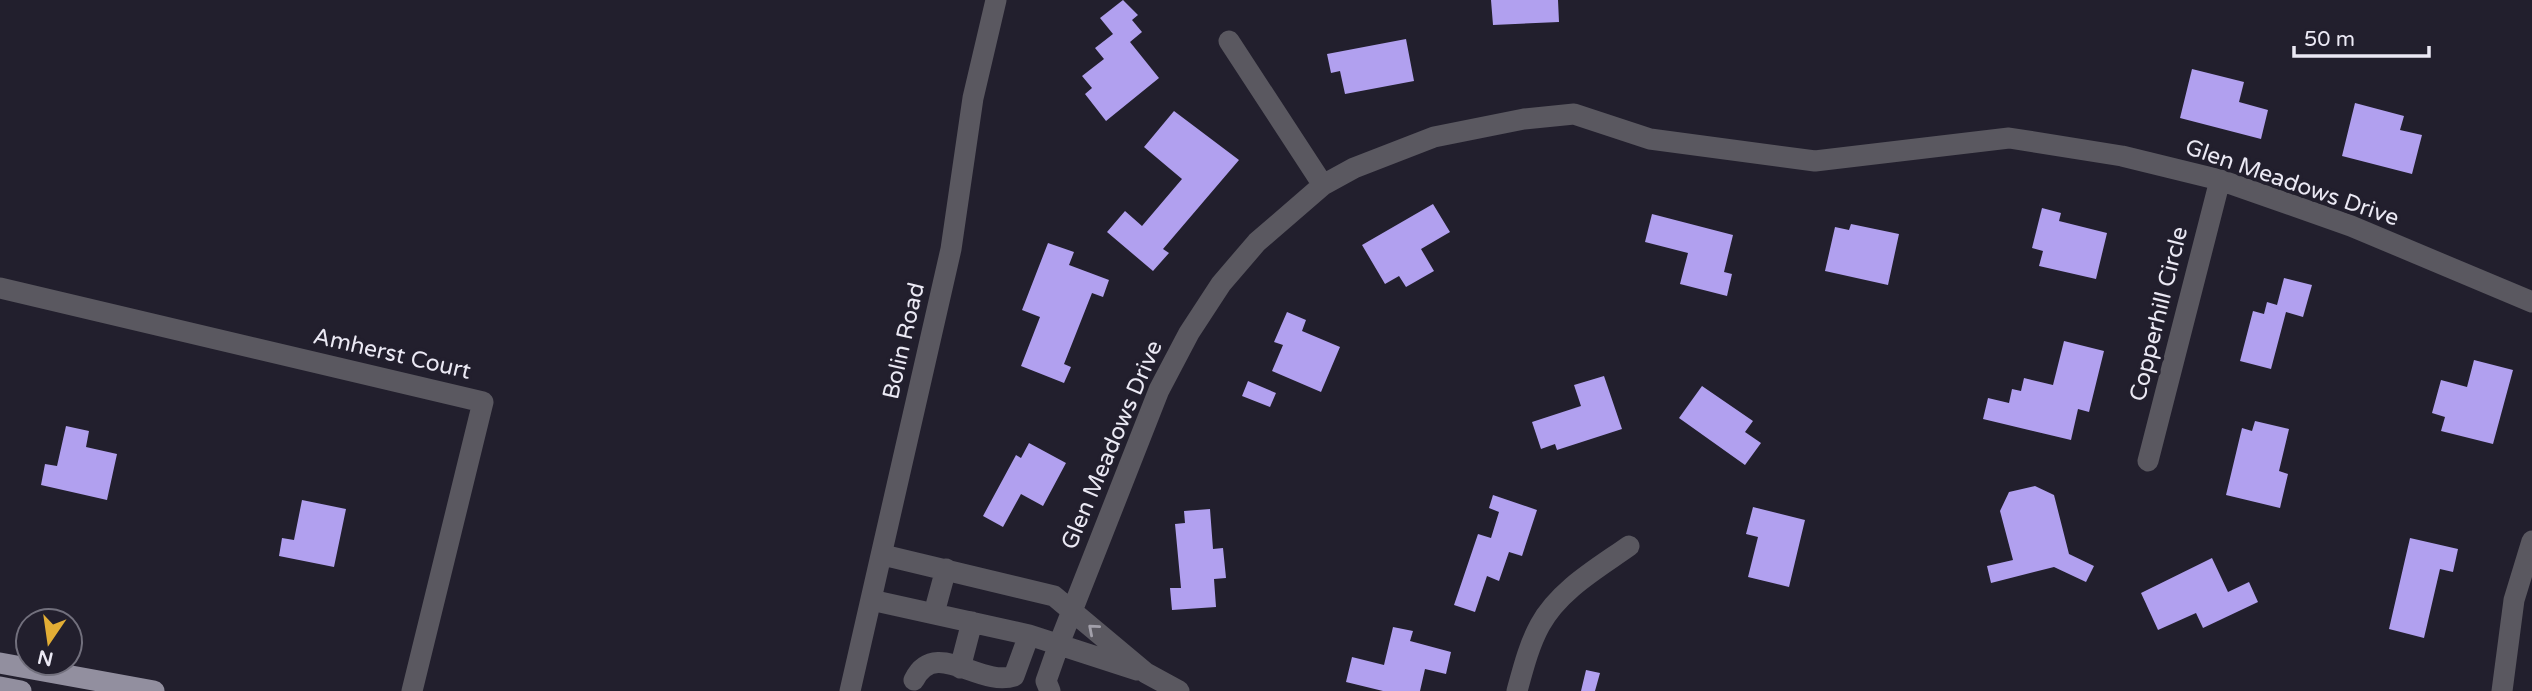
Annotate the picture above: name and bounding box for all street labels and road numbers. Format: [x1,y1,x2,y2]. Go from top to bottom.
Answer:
street label: Glen Meadows Drive [2181,133,2403,233]
street label: Copperhill Circle [2124,224,2194,404]
street label: Bolin Road [877,280,931,402]
street label: Amherst Court [310,322,474,386]
street label: Glen Meadows Drive [1055,336,1169,554]

